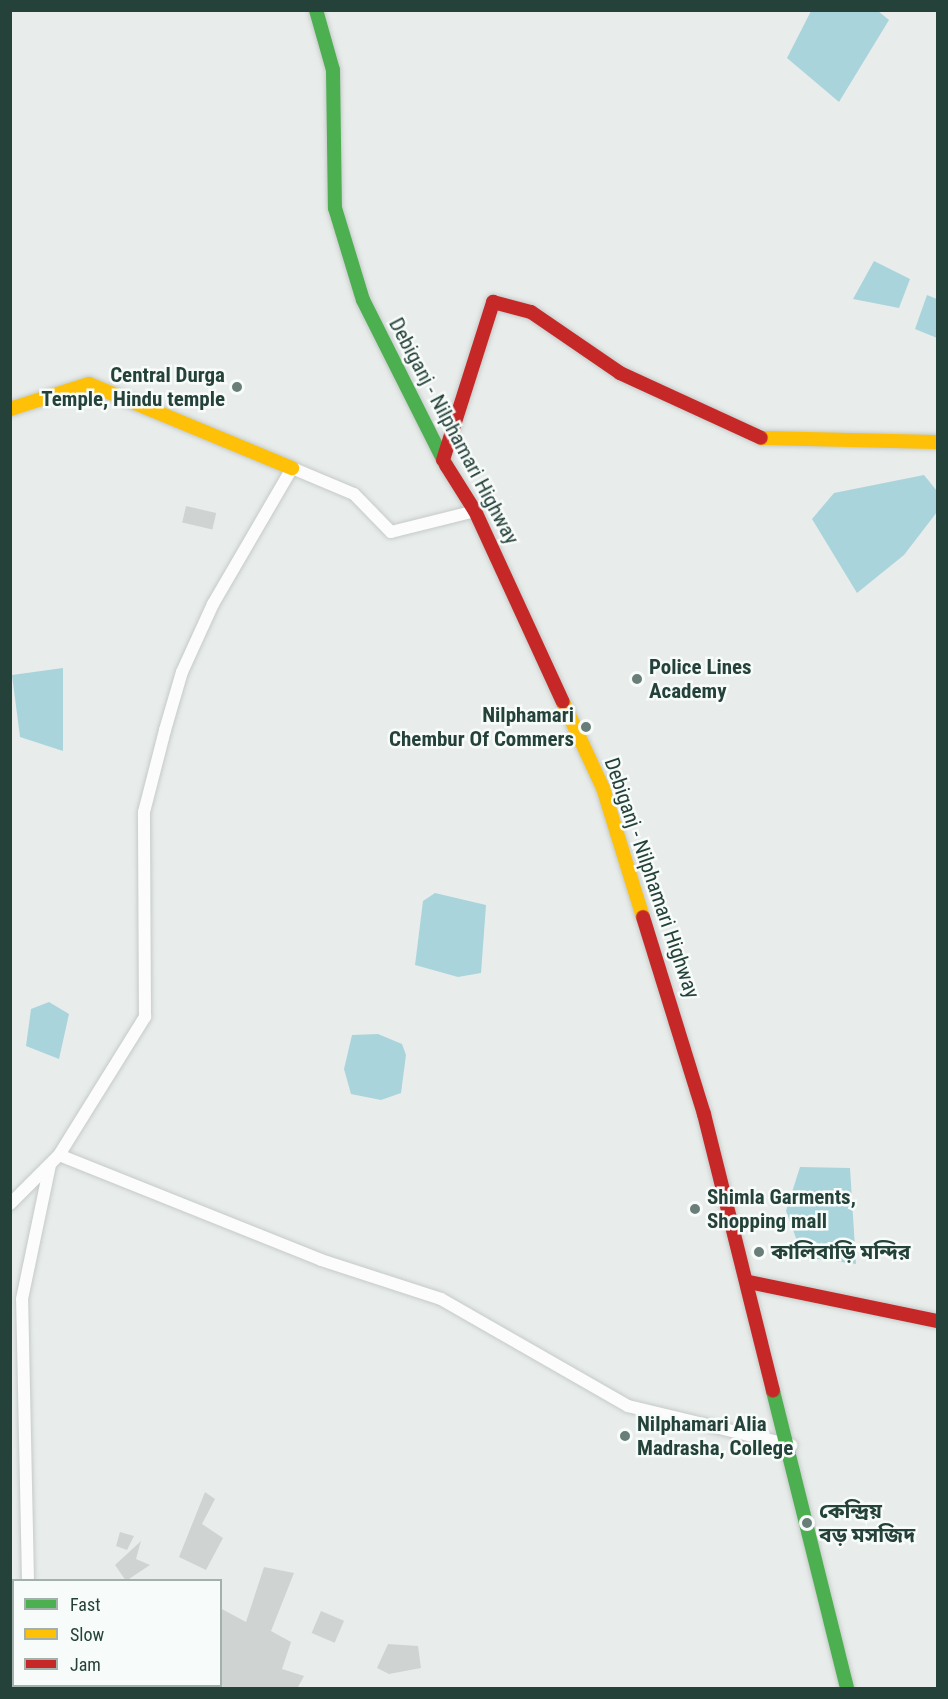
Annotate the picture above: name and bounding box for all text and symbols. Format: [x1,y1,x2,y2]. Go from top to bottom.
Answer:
street label: Debiganj - Nilphamari Highway [384,313,524,549]
place label: Central Durga Temple, Hindu temple [41,362,225,412]
marker: Central Durga Temple, Hindu temple [230,380,244,394]
place label: Police Lines Academy [649,654,752,704]
marker: Police Lines Academy [630,672,644,686]
place label: Nilphamari Chembur Of Commers [389,702,574,752]
marker: Nilphamari Chembur Of Commers [579,720,593,734]
street label: Debiganj - Nilphamari Highway [599,754,705,1002]
place label: Shimla Garments, Shopping mall [707,1184,856,1234]
marker: Shimla Garments, Shopping mall [688,1202,702,1216]
place label: কালিবাড়ি মন্দির [771,1239,910,1265]
marker: কালিবাড়ি মন্দির [752,1245,766,1259]
place label: Nilphamari Alia Madrasha, College [637,1411,793,1461]
marker: Nilphamari Alia Madrasha, College [618,1429,632,1443]
place label: কেন্দ্রিয় বড় মসজিদ [819,1498,915,1548]
marker: কেন্দ্রিয় বড় মসজিদ [800,1516,814,1530]
legend [12,1579,222,1687]
text: Fast [70,1594,101,1615]
text: Slow [70,1624,104,1645]
text: Jam [70,1654,101,1675]

